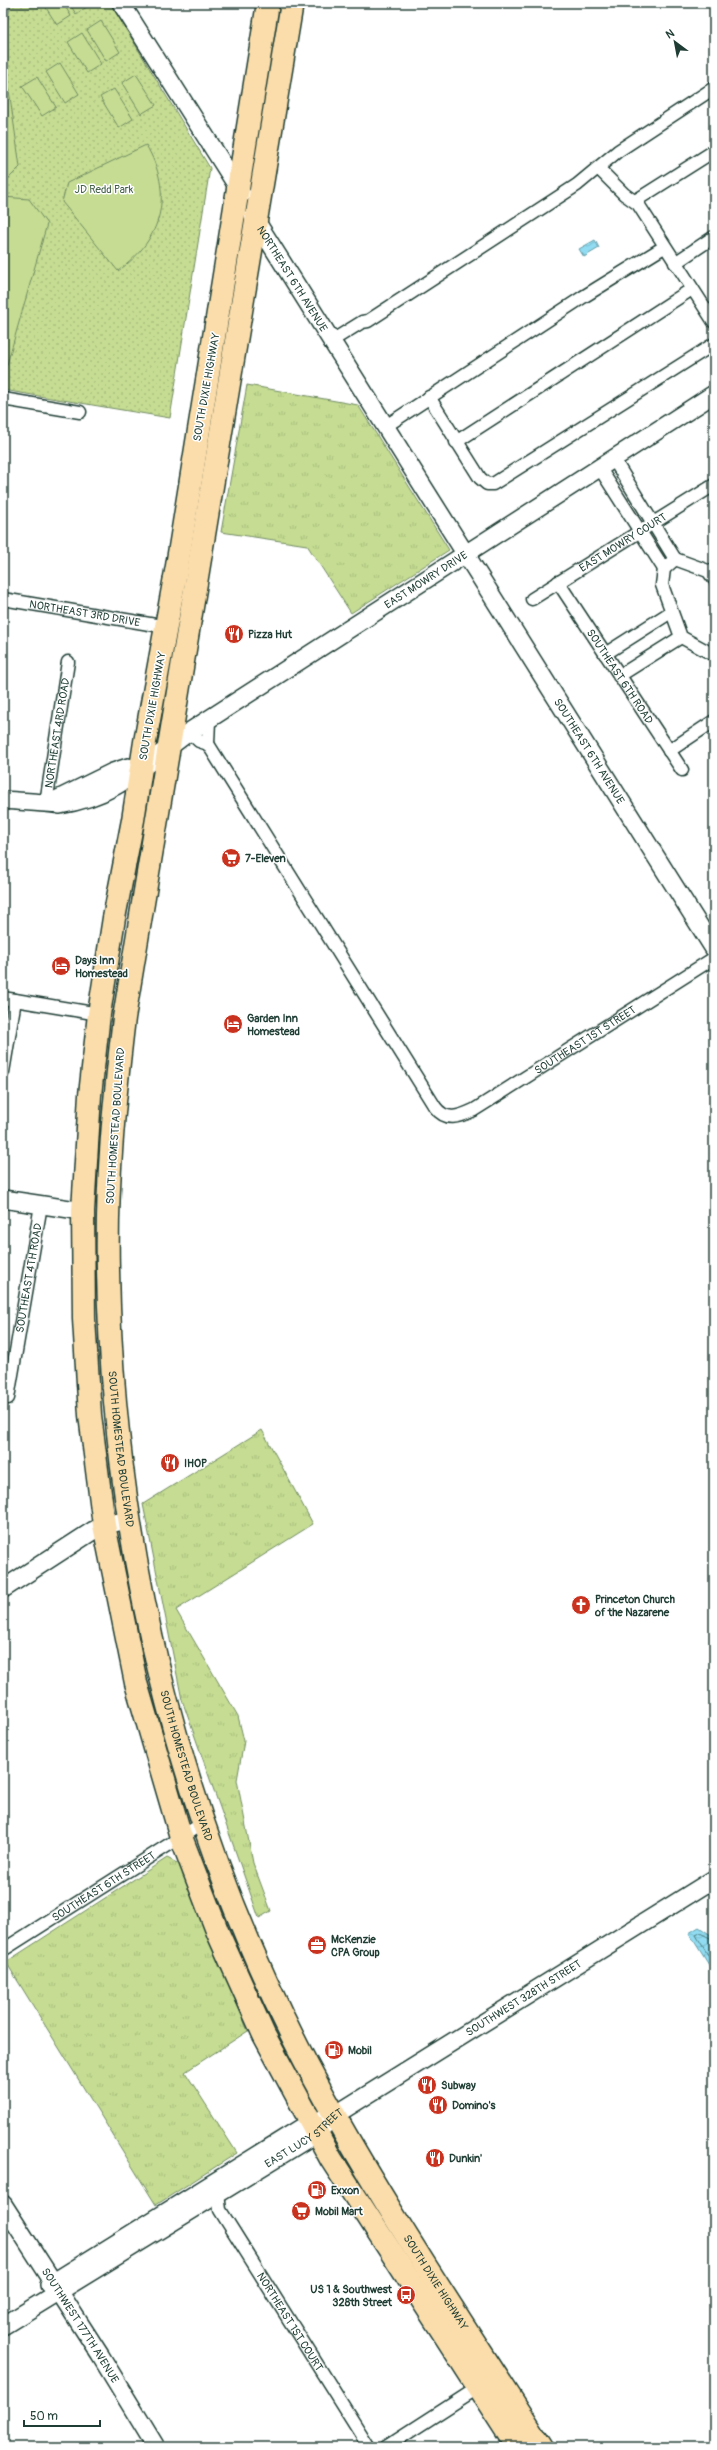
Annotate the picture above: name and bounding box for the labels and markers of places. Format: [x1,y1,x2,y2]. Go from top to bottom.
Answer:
restaurant icon: Pizza Hut [223,623,245,645]
place label: Pizza Hut [248,628,292,641]
supermarket icon: 7-Eleven [220,847,242,869]
place label: 7-Eleven [245,852,286,865]
place label: Days Inn Homestead [75,954,128,980]
hotel icon: Days Inn Homestead [50,955,72,977]
place label: Garden Inn Homestead [247,1012,300,1038]
hotel icon: Garden Inn Homestead [222,1013,244,1035]
restaurant icon: IHOP [159,1452,181,1474]
place label: IHOP [184,1457,207,1470]
place label: Princeton Church of the Nazarene [594,1593,675,1619]
church icon: Princeton Church of the Nazarene [570,1594,592,1616]
place label: McKenzie CPA Group [331,1933,380,1959]
office icon: McKenzie CPA Group [306,1934,328,1956]
fuel station icon: Mobil [323,2039,345,2061]
place label: Mobil [348,2044,372,2057]
restaurant icon: Subway [416,2074,438,2096]
place label: Subway [441,2079,476,2092]
restaurant icon: Domino's [427,2094,449,2116]
place label: Domino's [452,2099,496,2112]
restaurant icon: Dunkin' [424,2147,446,2169]
place label: Dunkin' [449,2152,482,2165]
fuel station icon: Exxon [306,2179,328,2201]
place label: Exxon [331,2184,359,2197]
supermarket icon: Mobil Mart [290,2200,312,2222]
place label: Mobil Mart [315,2205,363,2218]
place label: US 1 & Southwest 328th Street [310,2283,393,2309]
bus stop icon: US 1 & Southwest 328th Street [395,2284,417,2306]

